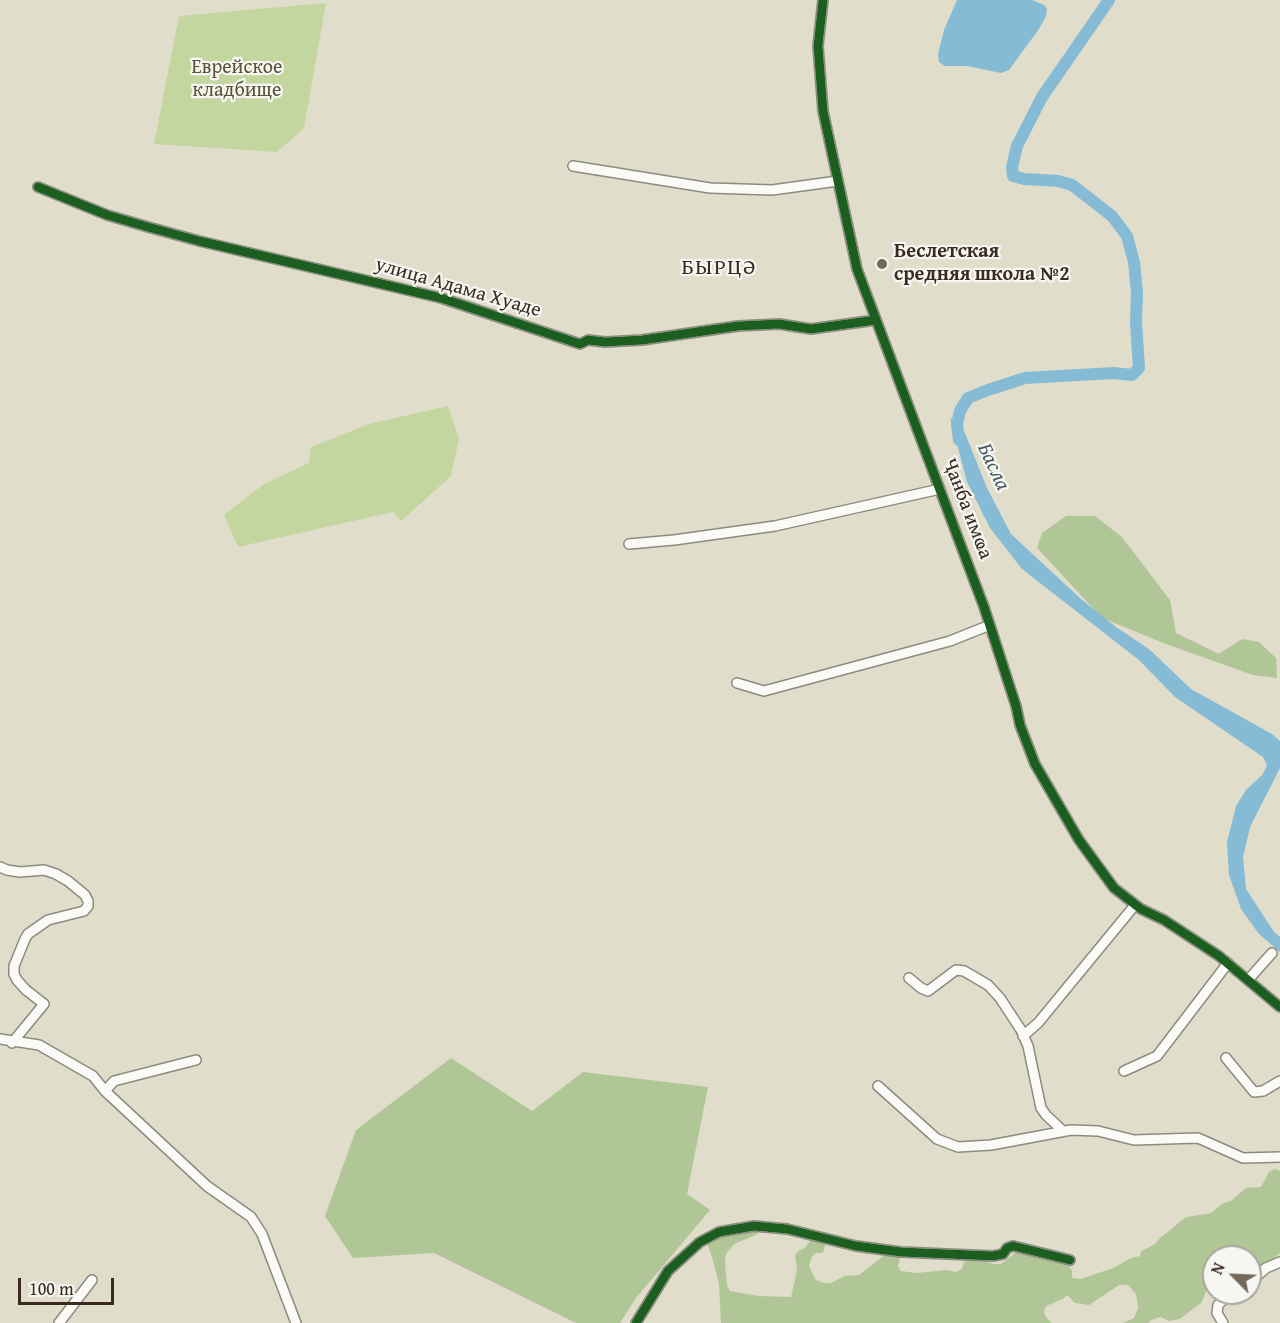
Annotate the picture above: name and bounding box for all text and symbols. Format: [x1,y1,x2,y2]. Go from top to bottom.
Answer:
park label: Еврейское кладбище [192,56,282,103]
place label: Беслетская средняя школа №2 [894,240,1070,287]
street label: улица Адама Хуаде [372,253,544,323]
district label: БЫРЦӘ [681,255,757,281]
marker: Беслетская средняя школа №2 [875,257,889,271]
water label: Басла [971,439,1015,495]
street label: Ҷанба имҩа [937,455,997,563]
north arrow [1202,1245,1262,1305]
text: N [1204,1259,1231,1278]
scale bar [21,1266,117,1304]
text: 100 m [29,1275,74,1302]

